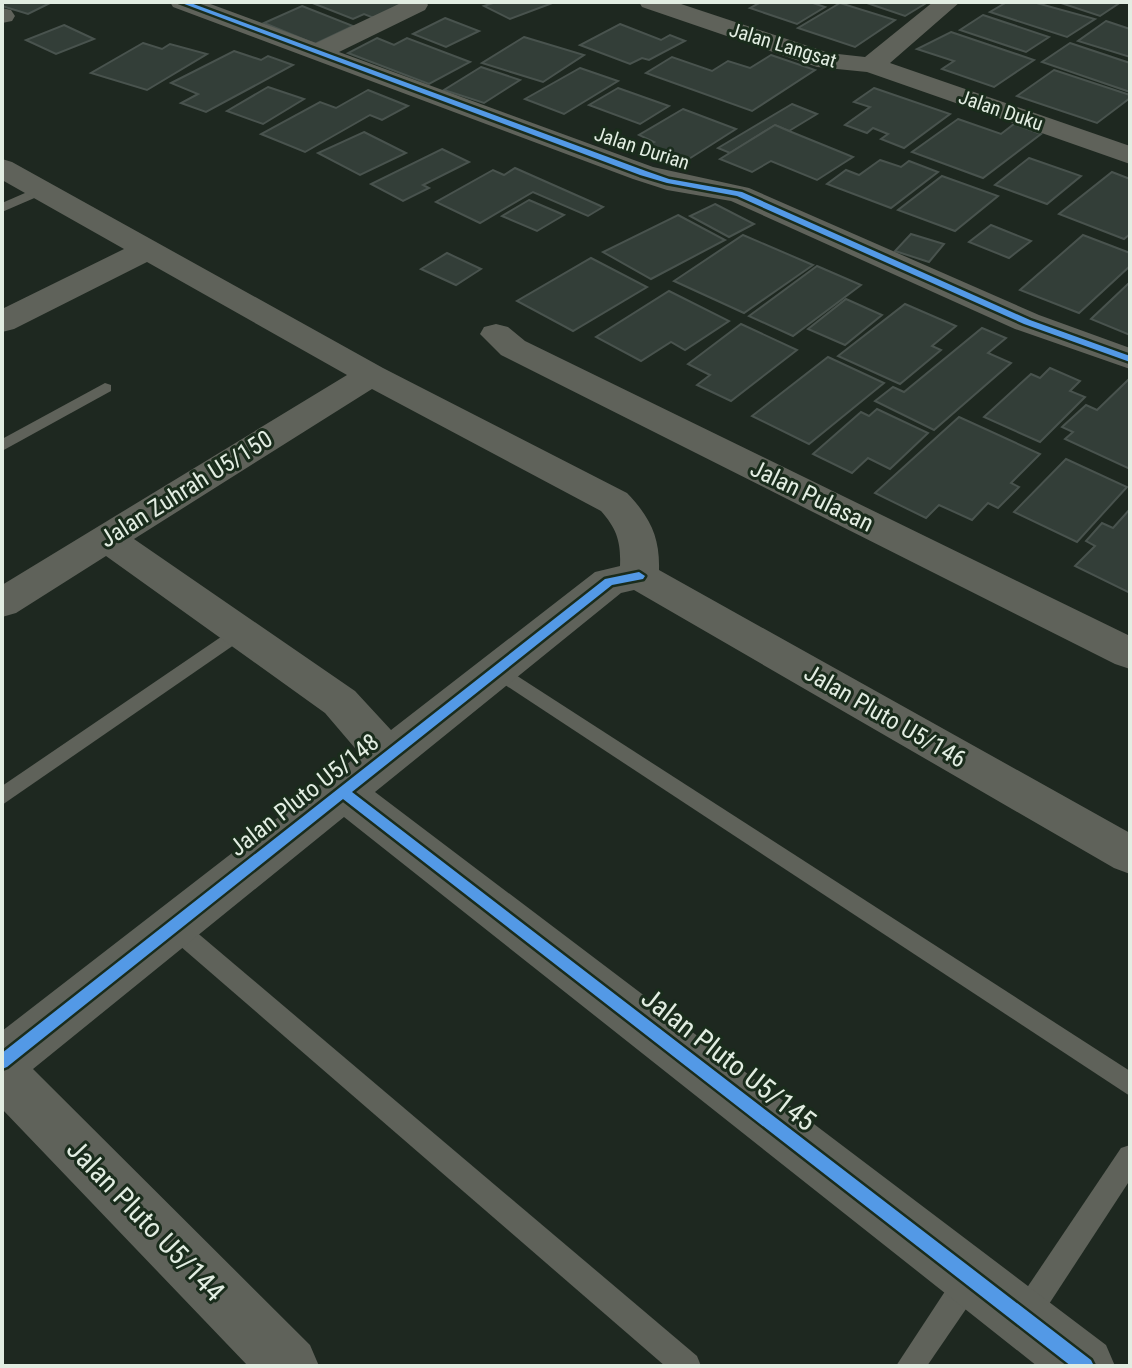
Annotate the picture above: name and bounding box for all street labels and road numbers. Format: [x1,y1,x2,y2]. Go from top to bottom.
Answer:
street label: Jalan Langsat [726,17,840,73]
street label: Jalan Duku [956,84,1046,136]
street label: Jalan Durian [591,121,693,175]
street label: Jalan Zuhrah U5/150 [95,425,277,553]
street label: Jalan Pulasan [746,454,878,538]
street label: Jalan Pluto U5/146 [799,658,971,774]
street label: Jalan Pluto U5/148 [224,728,384,862]
street label: Jalan Pluto U5/145 [635,981,822,1138]
street label: Jalan Pluto U5/144 [60,1133,231,1308]

